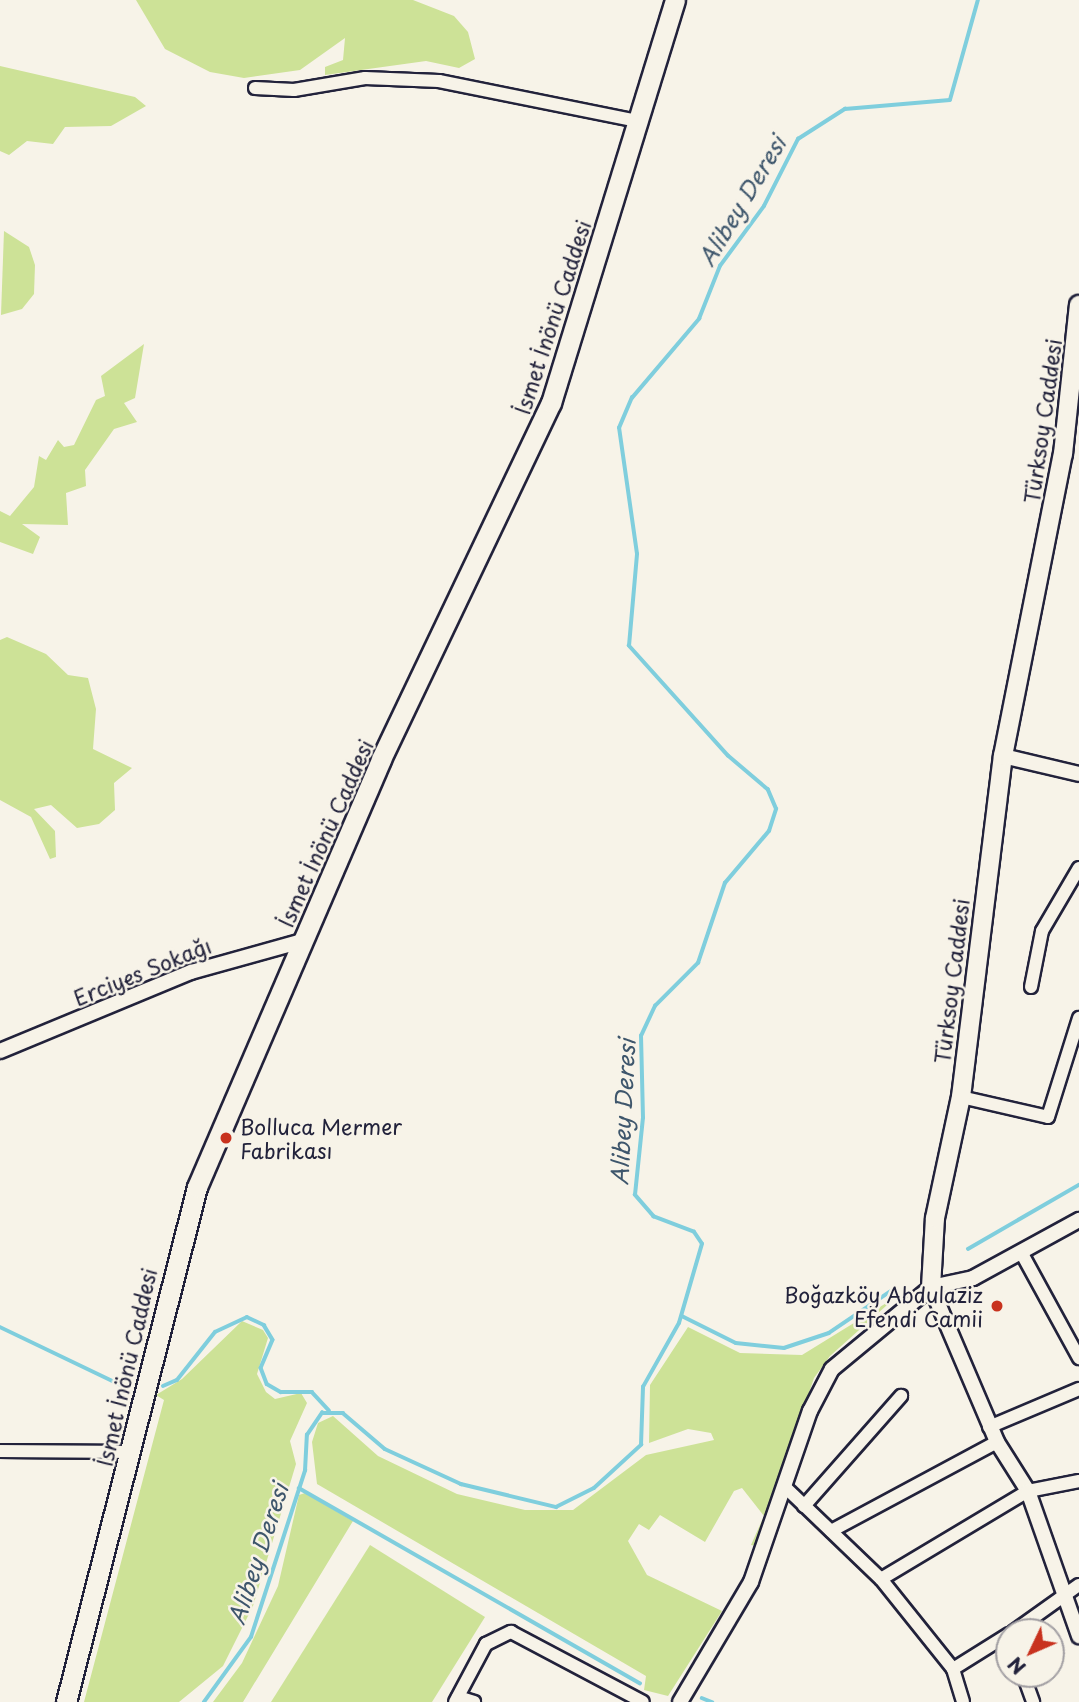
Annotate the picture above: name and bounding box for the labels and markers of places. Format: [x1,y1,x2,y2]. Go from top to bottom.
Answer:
place label: Bolluca Mermer Fabrikası [240,1113,402,1163]
marker: Bolluca Mermer Fabrikası [218,1130,234,1146]
place label: Boğazköy Abdulaziz Efendi Camii [783,1281,983,1331]
marker: Boğazköy Abdulaziz Efendi Camii [989,1298,1005,1314]

